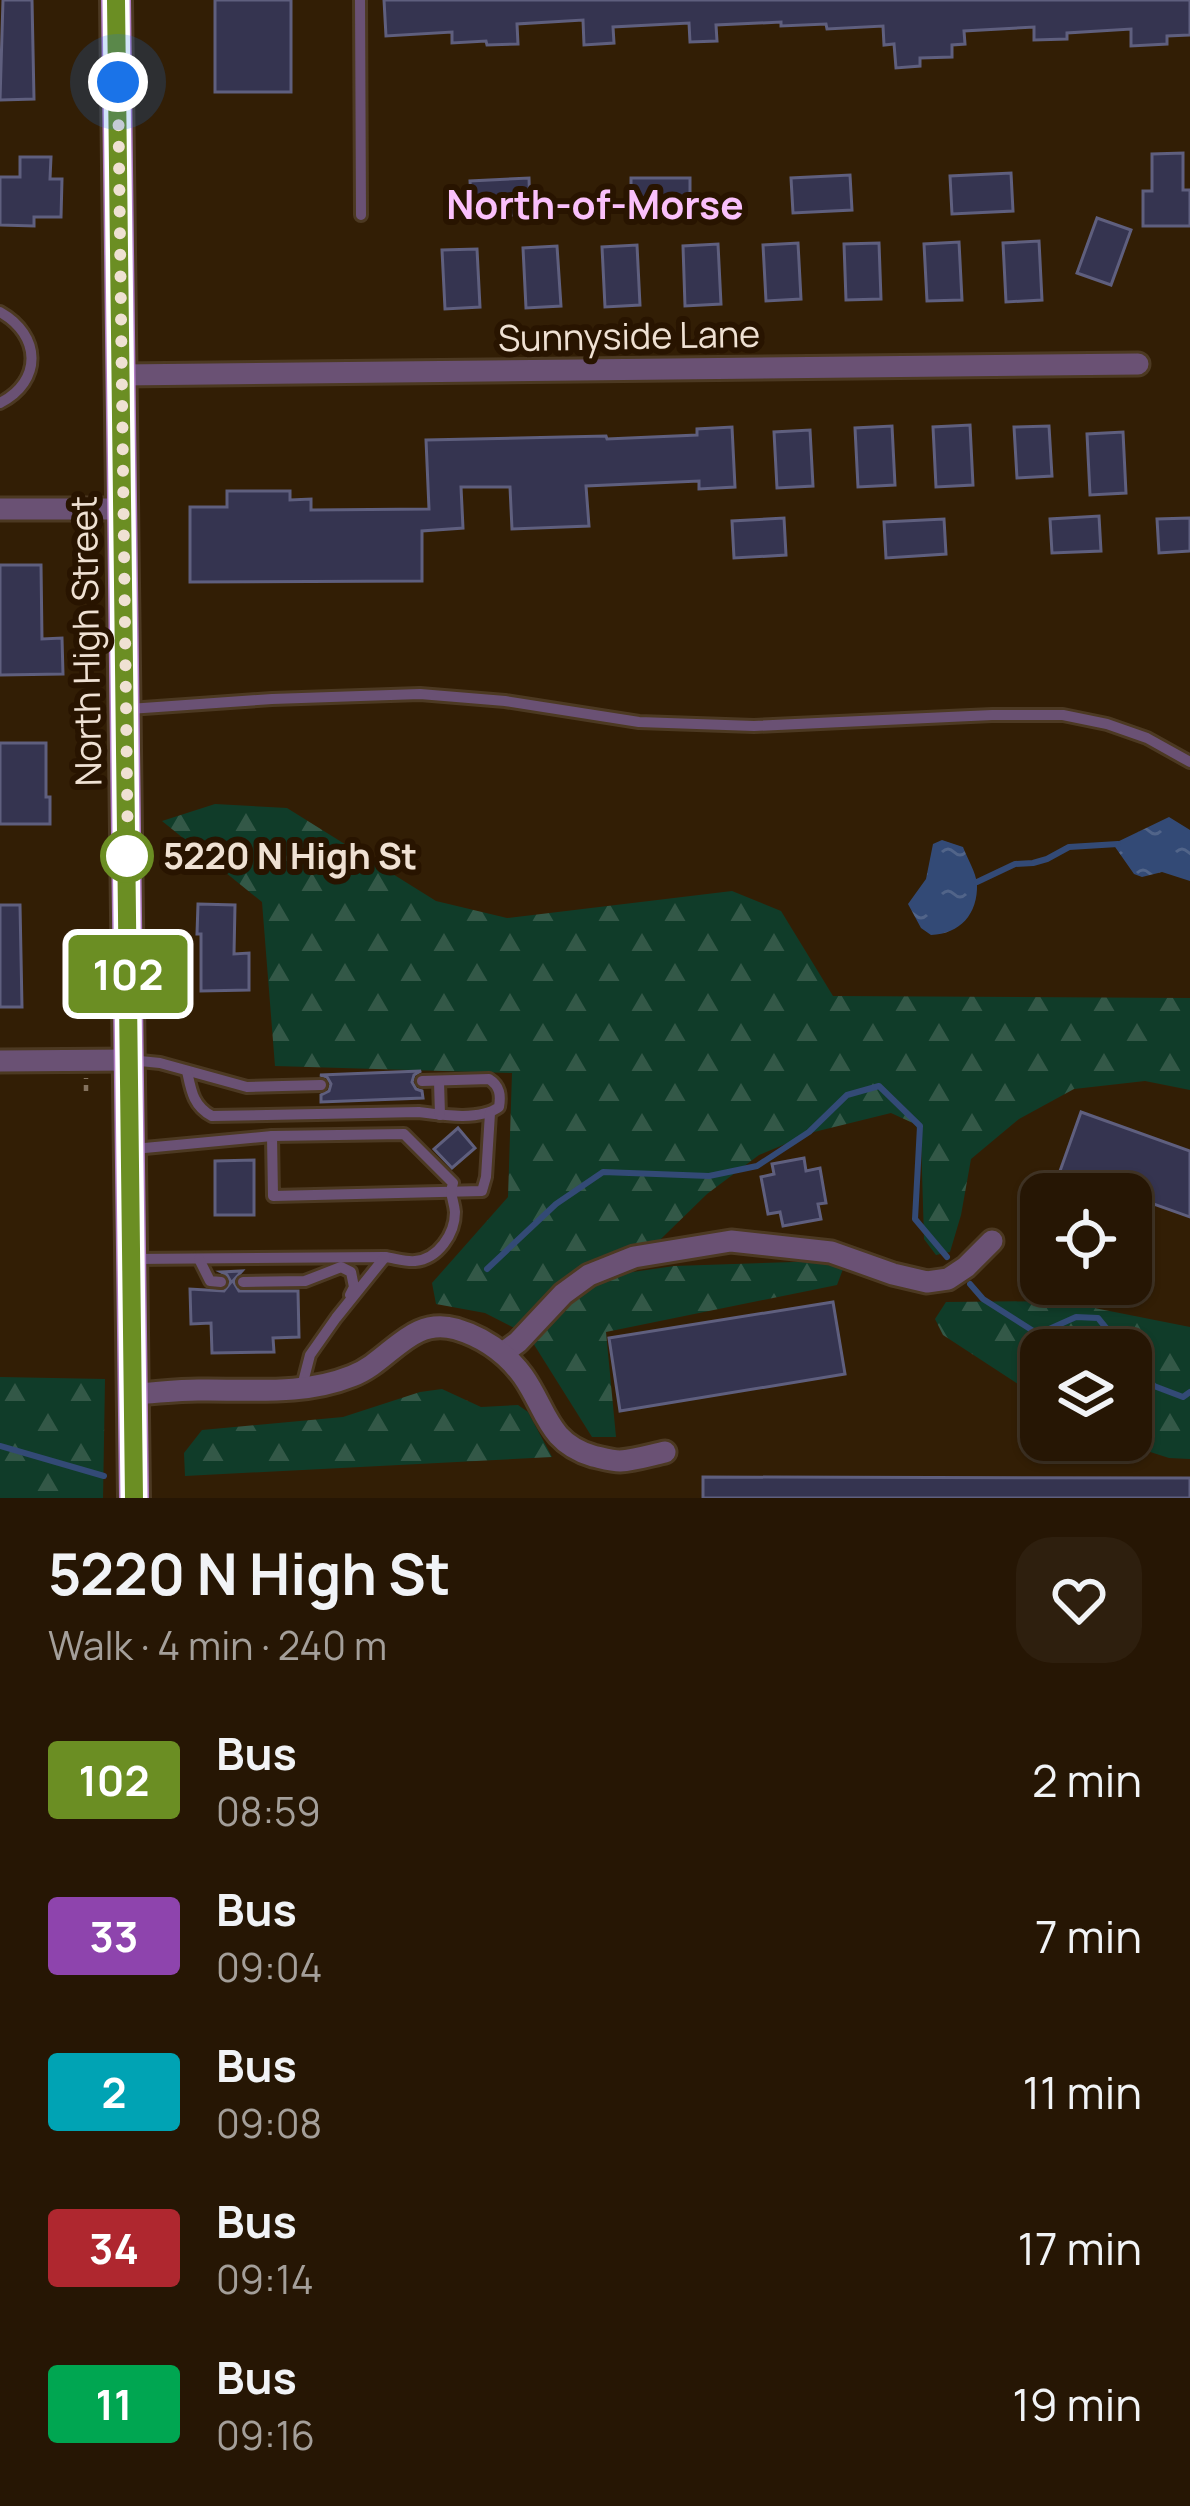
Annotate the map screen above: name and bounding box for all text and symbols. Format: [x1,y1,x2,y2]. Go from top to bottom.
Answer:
your location [88,52,148,112]
district label: North-of-Morse [446,177,744,231]
street label: Sunnyside Lane [497,309,760,362]
street label: North High Street [58,495,113,787]
marker: 5220 N High St [102,831,152,881]
place label: 5220 N High St [163,831,417,880]
line badge: 102 [59,935,197,1013]
text: 102 [92,945,164,1003]
map controls [1020,1173,1152,1461]
button: locate [1020,1173,1152,1305]
button: layers [1020,1329,1152,1461]
text: 5220 N High St [48,1534,451,1612]
button: heart [1016,1537,1142,1663]
text: Walk · 4 min · 240 m [48,1618,387,1672]
text: Bus [216,1722,297,1784]
text: 2 min [1032,1749,1142,1811]
text: 102 [78,1751,150,1809]
text: 08:59 [216,1784,321,1838]
text: Bus [216,1878,297,1940]
text: 7 min [1035,1905,1142,1967]
text: 33 [90,1907,138,1965]
text: 09:04 [216,1940,322,1994]
text: Bus [216,2034,297,2096]
text: 11 min [1023,2061,1142,2123]
text: 2 [101,2063,127,2121]
text: 09:08 [216,2096,322,2150]
text: Bus [216,2190,297,2252]
text: 17 min [1017,2217,1142,2279]
text: 34 [89,2219,139,2277]
text: 09:14 [216,2252,314,2306]
text: Bus [216,2346,297,2408]
text: 19 min [1012,2373,1142,2435]
text: 11 [96,2375,132,2433]
text: 09:16 [216,2408,315,2462]

